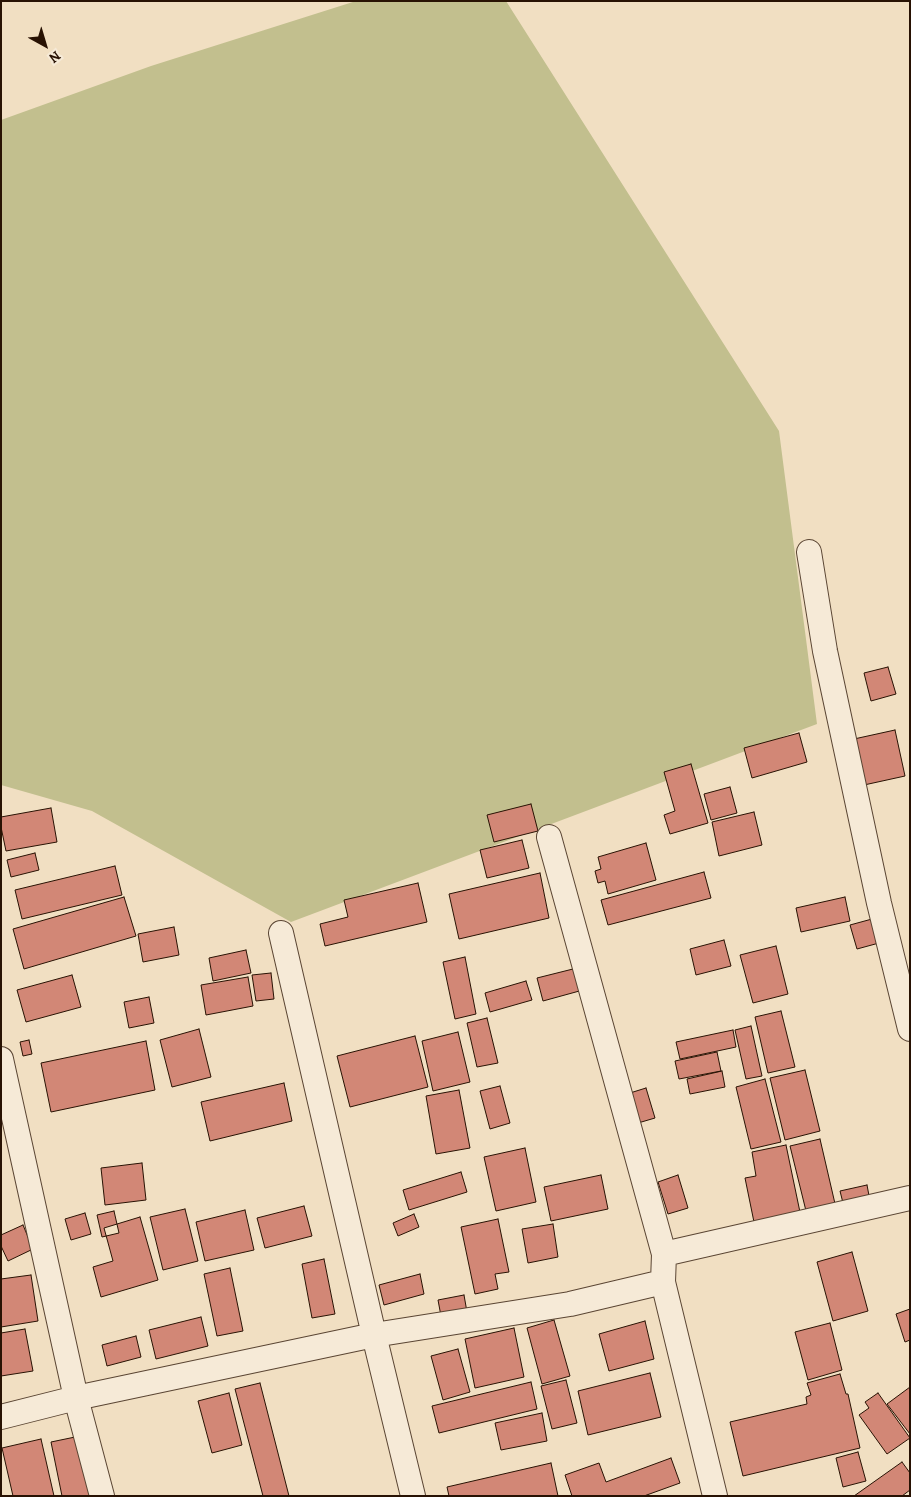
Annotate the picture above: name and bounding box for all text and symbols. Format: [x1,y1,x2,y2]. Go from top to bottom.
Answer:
north arrow [20,20,70,70]
text: N [45,46,65,68]

